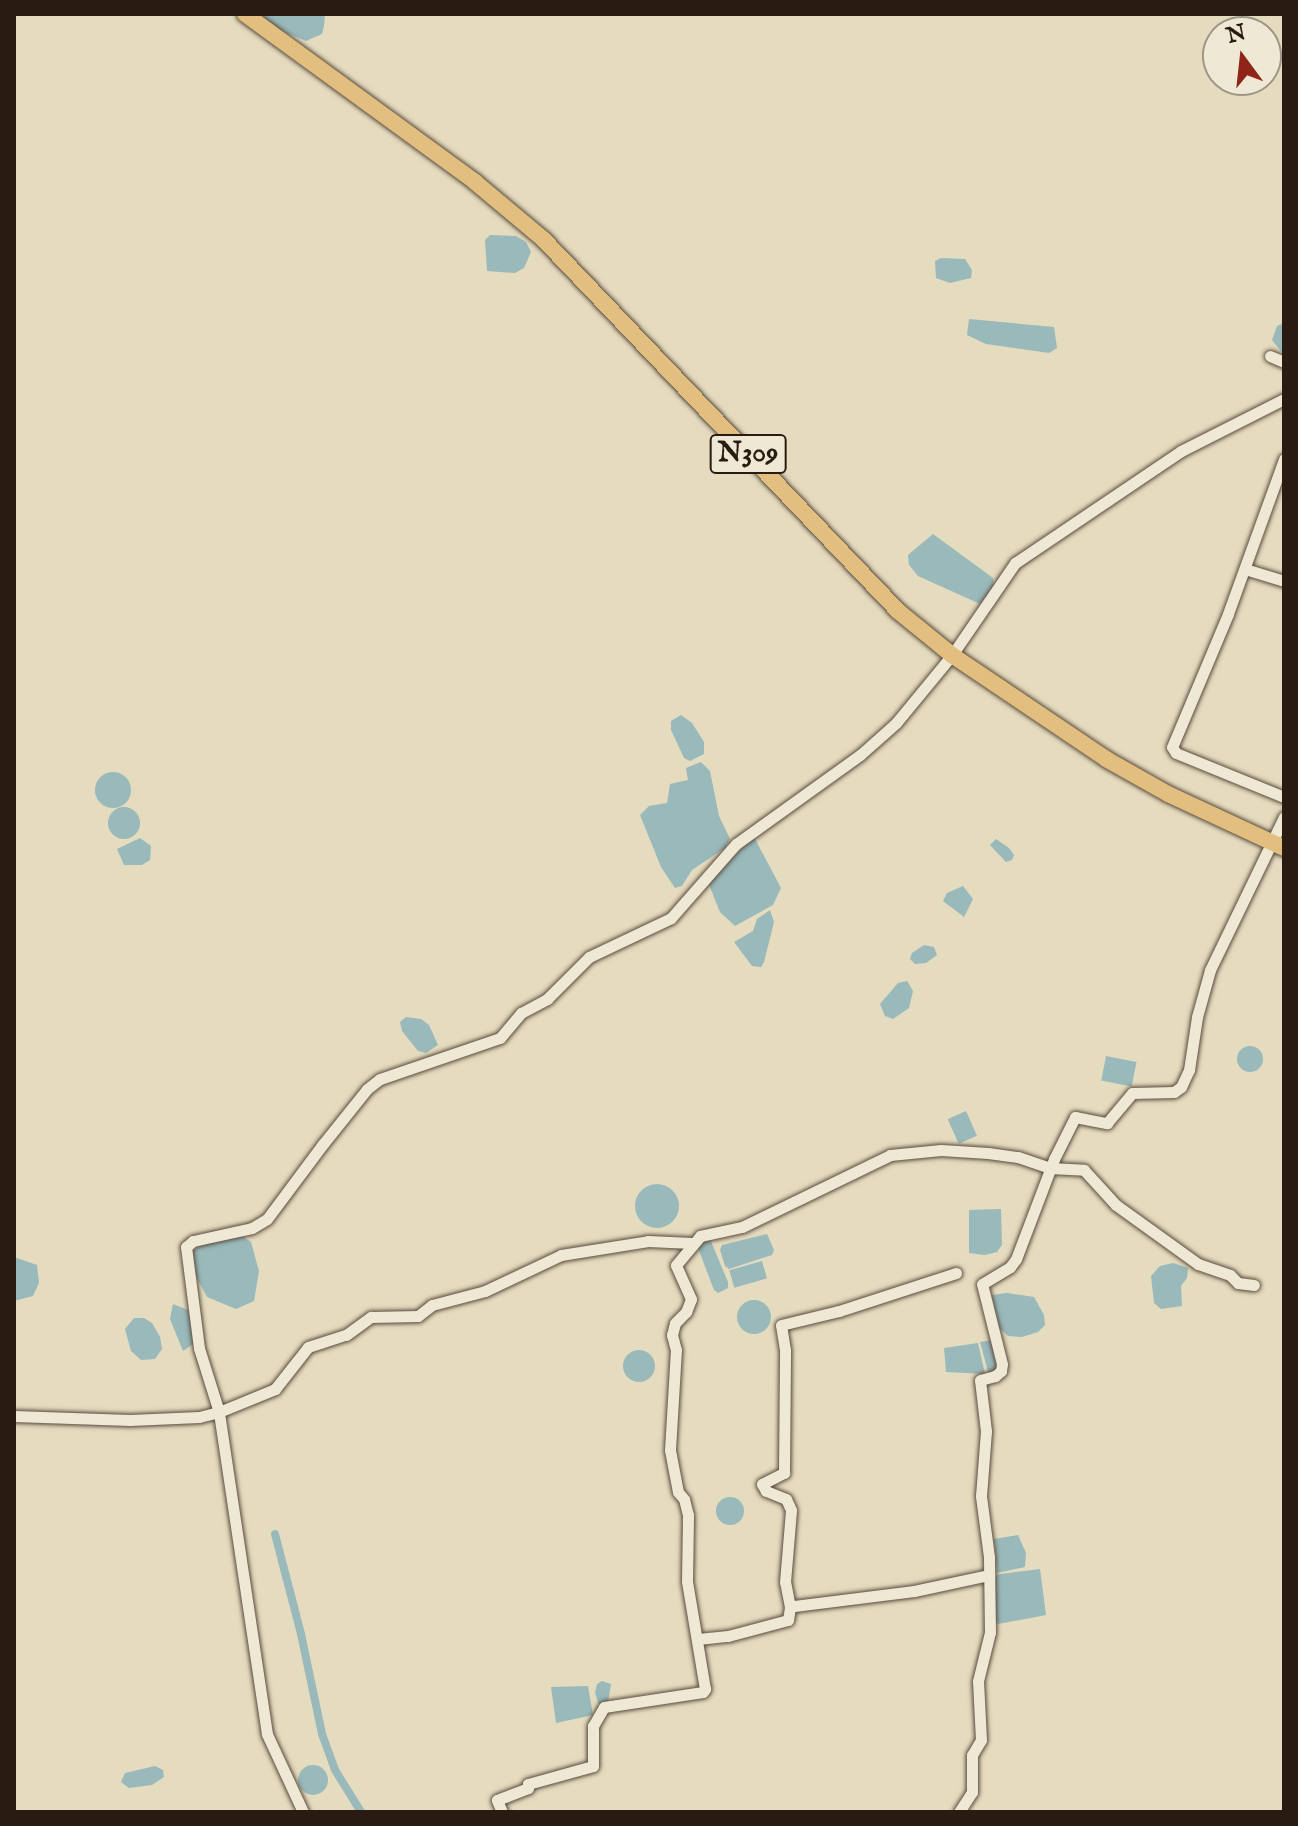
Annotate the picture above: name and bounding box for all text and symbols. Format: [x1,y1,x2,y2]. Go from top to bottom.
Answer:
north arrow [1202,16,1282,96]
text: N [1223,19,1249,51]
road number: N309 [708,430,788,478]

